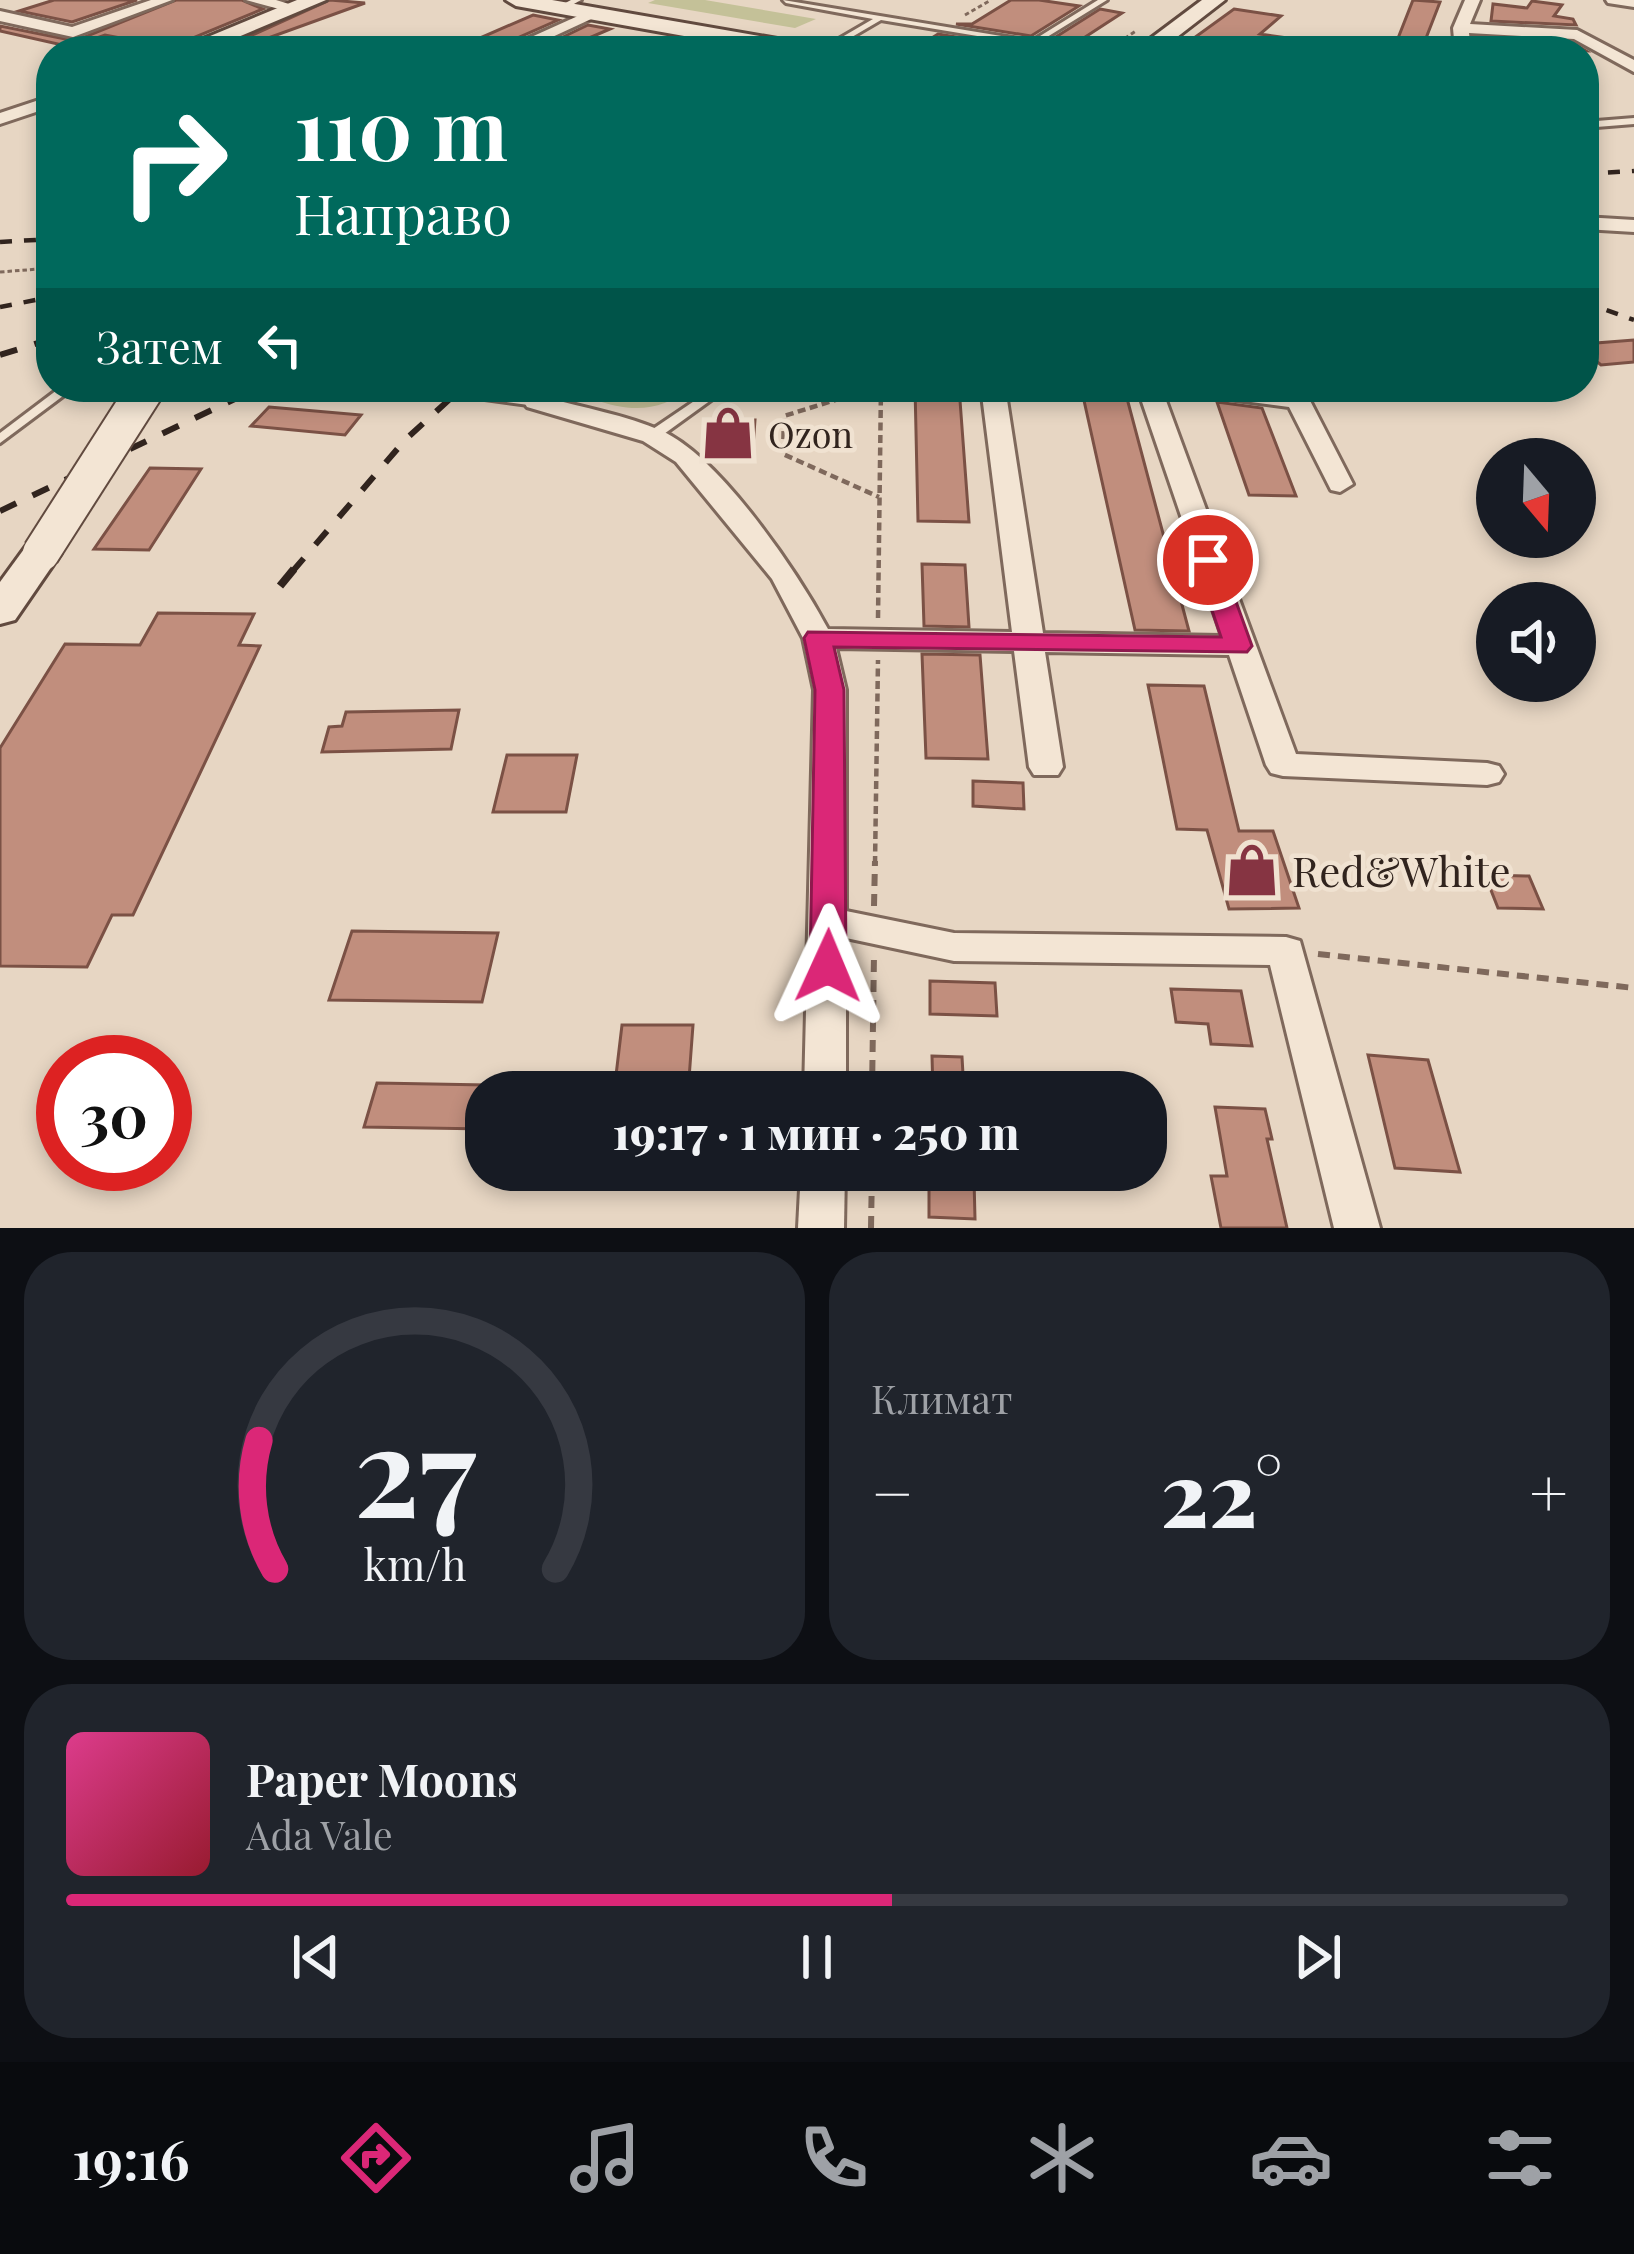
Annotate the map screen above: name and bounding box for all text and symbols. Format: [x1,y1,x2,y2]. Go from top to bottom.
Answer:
text: 110 m [294,70,508,182]
icon: right [96,84,252,240]
text: Направо [294,177,512,249]
icon: left [247,312,313,378]
text: Затем [96,315,223,375]
shop icon: Ozon [699,404,757,462]
place label: Ozon [768,409,853,457]
north arrow [1476,438,1596,558]
map controls [1476,438,1596,702]
pin [1157,509,1259,611]
icon: arrive [1175,527,1241,593]
button: sound [1476,582,1596,702]
shop icon: Red&White [1223,841,1281,899]
place label: Red&White [1292,842,1511,898]
position arrow [765,903,891,1029]
speed limit sign: 30 [36,1035,192,1191]
text: 19:17 · 1 мин · 250 m [612,1101,1020,1161]
text: Климат [871,1372,1013,1424]
text: 27 [353,1383,476,1549]
text: 22° [1161,1431,1282,1551]
text: − [871,1447,914,1535]
text: + [1529,1447,1568,1535]
text: km/h [363,1535,466,1592]
text: Paper Moons [246,1748,518,1808]
text: Ada Vale [246,1808,393,1860]
icon: previous [283,1924,349,1990]
icon: pause [784,1924,850,1990]
icon: next [1285,1924,1351,1990]
icon: directions [334,2116,418,2200]
icon: music [563,2116,647,2200]
icon: phone [792,2116,876,2200]
icon: climate [1020,2116,1104,2200]
icon: car [1249,2116,1333,2200]
icon: filters [1478,2116,1562,2200]
text: 19:16 [72,2122,190,2194]

